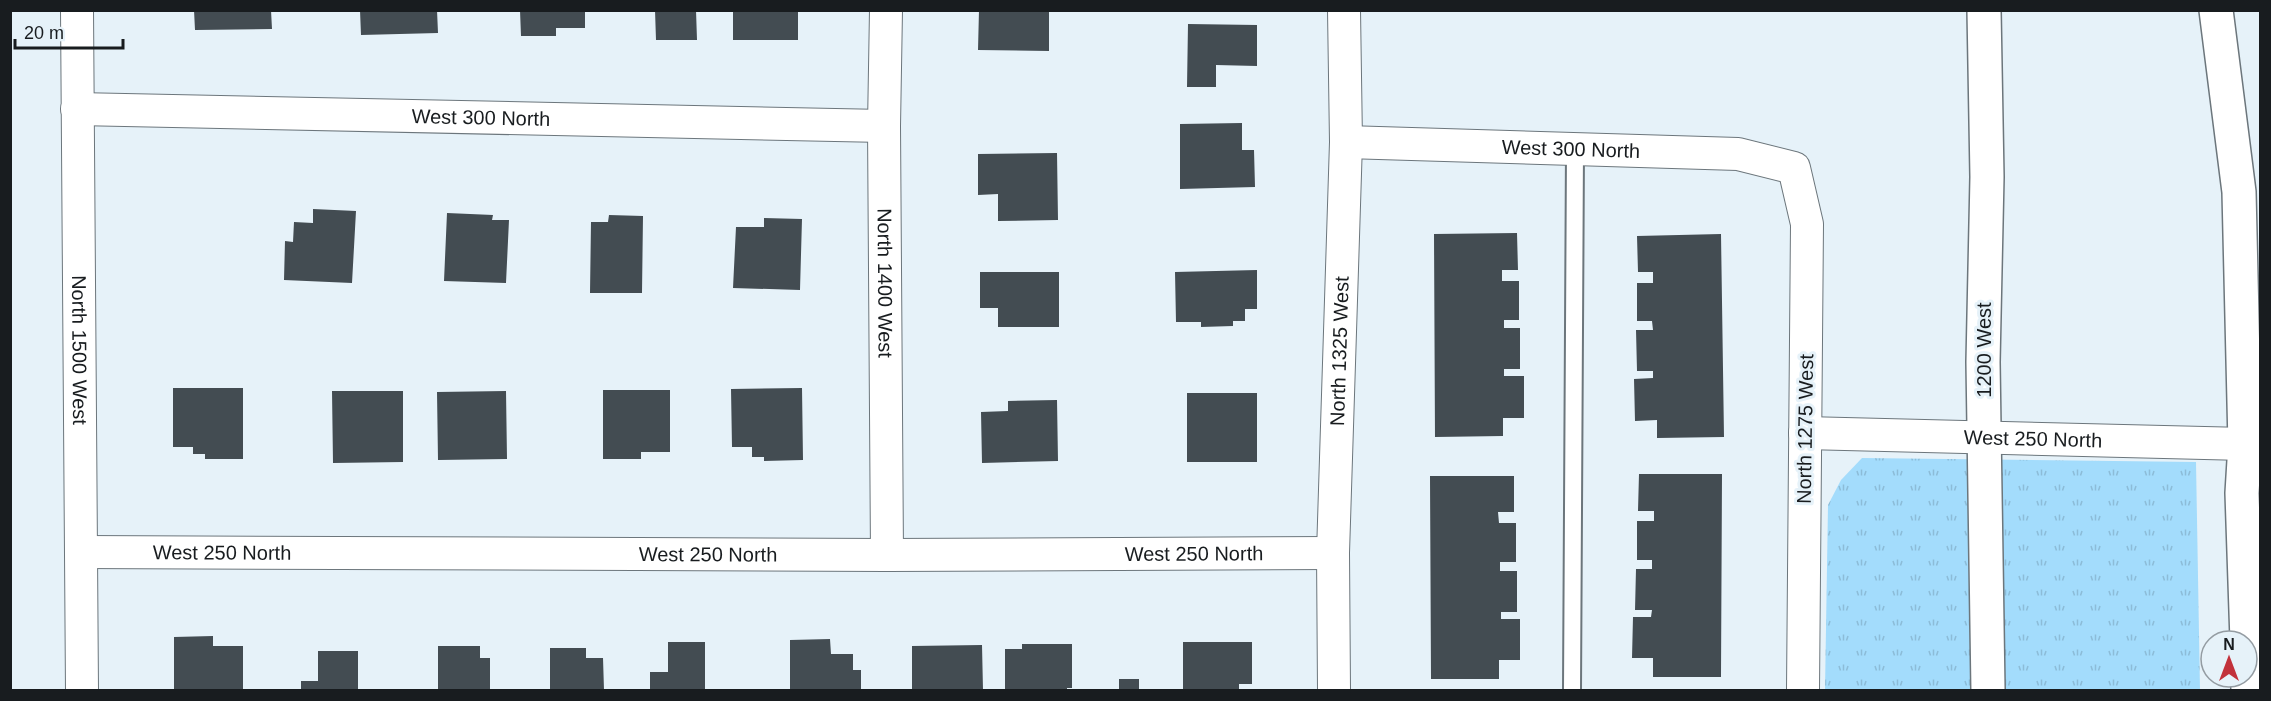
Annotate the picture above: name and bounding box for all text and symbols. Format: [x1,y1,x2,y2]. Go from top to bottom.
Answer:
scale bar [15,12,123,50]
text: 20 m [24,23,64,43]
street label: West 300 North [411,105,550,130]
street label: West 300 North [1501,136,1641,162]
street label: North 1400 West [874,208,897,358]
street label: North 1500 West [68,275,91,425]
street label: North 1325 West [1326,275,1353,426]
street label: 1200 West [1973,302,1995,398]
street label: North 1275 West [1793,354,1817,504]
street label: West 250 North [1963,426,2103,451]
street label: West 250 North [153,541,291,564]
street label: West 250 North [1125,542,1263,565]
street label: West 250 North [639,543,777,566]
north arrow [2199,629,2259,689]
text: N [2223,636,2235,653]

